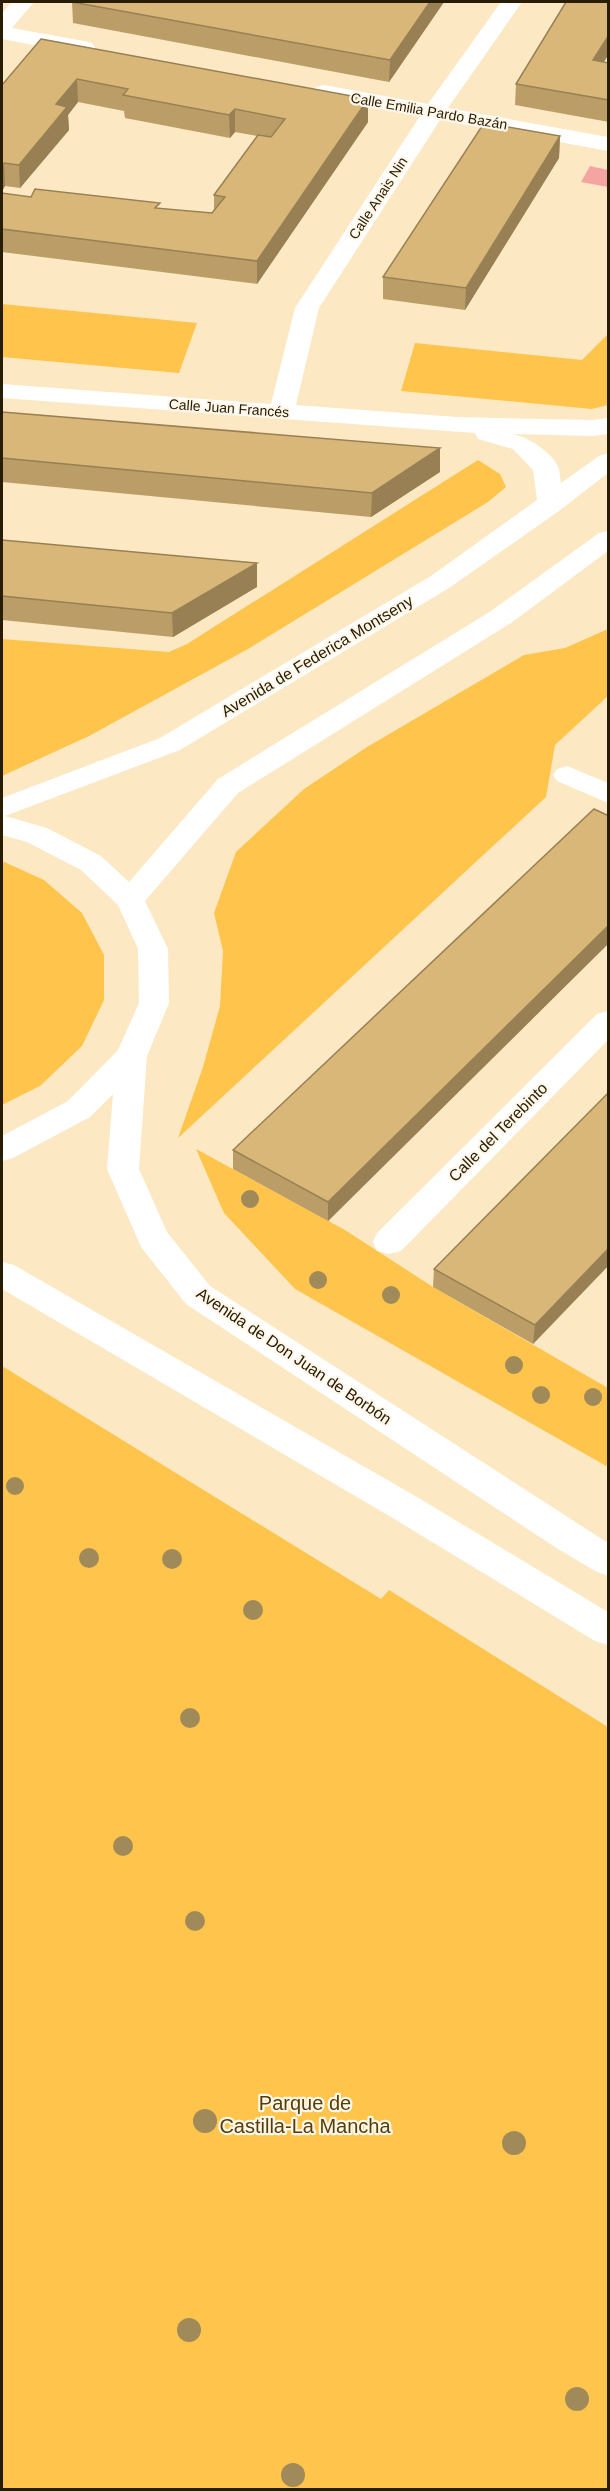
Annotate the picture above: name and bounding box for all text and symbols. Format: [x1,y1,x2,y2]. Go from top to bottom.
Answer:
street label: Calle Emilia Pardo Bazán [349,89,509,133]
street label: Calle Anais Nin [345,154,411,242]
street label: Calle Juan Francés [168,396,290,420]
street label: Avenida de Federica Montseny [218,592,416,720]
street label: Calle del Terebinto [445,1079,551,1185]
street label: Avenida de Don Juan de Borbón [193,1284,395,1428]
park label: Parque de Castilla-La Mancha [219,2092,391,2137]

